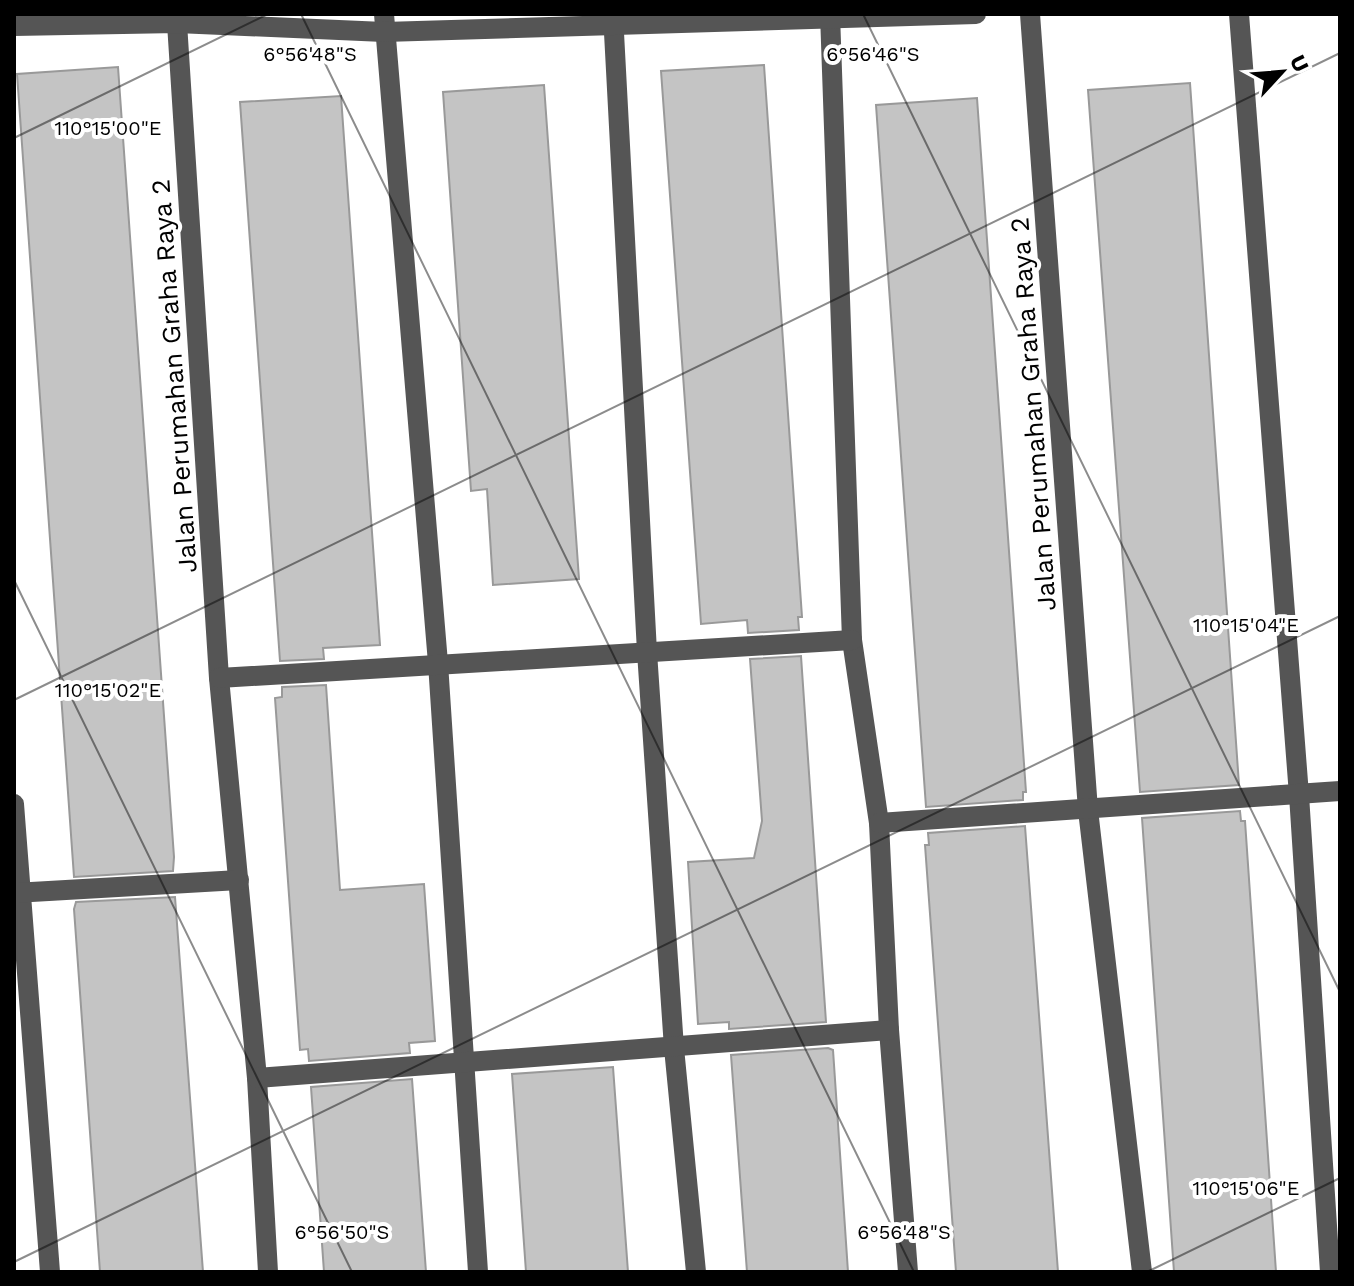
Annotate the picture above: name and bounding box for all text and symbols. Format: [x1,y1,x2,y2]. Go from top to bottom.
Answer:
north arrow [1242,32,1322,112]
text: 6°56'48"S [263,42,357,66]
text: 6°56'46"S [826,42,920,66]
text: U [1285,51,1314,76]
text: 110°15'00"E [54,116,162,140]
street label: Jalan Perumahan Graha Raya 2 [145,178,203,574]
street label: Jalan Perumahan Graha Raya 2 [1004,216,1062,612]
text: 110°15'04"E [1193,613,1299,637]
text: 110°15'02"E [55,678,161,702]
text: 110°15'06"E [1193,1176,1299,1200]
text: 6°56'50"S [295,1220,389,1244]
text: 6°56'48"S [857,1220,951,1244]

